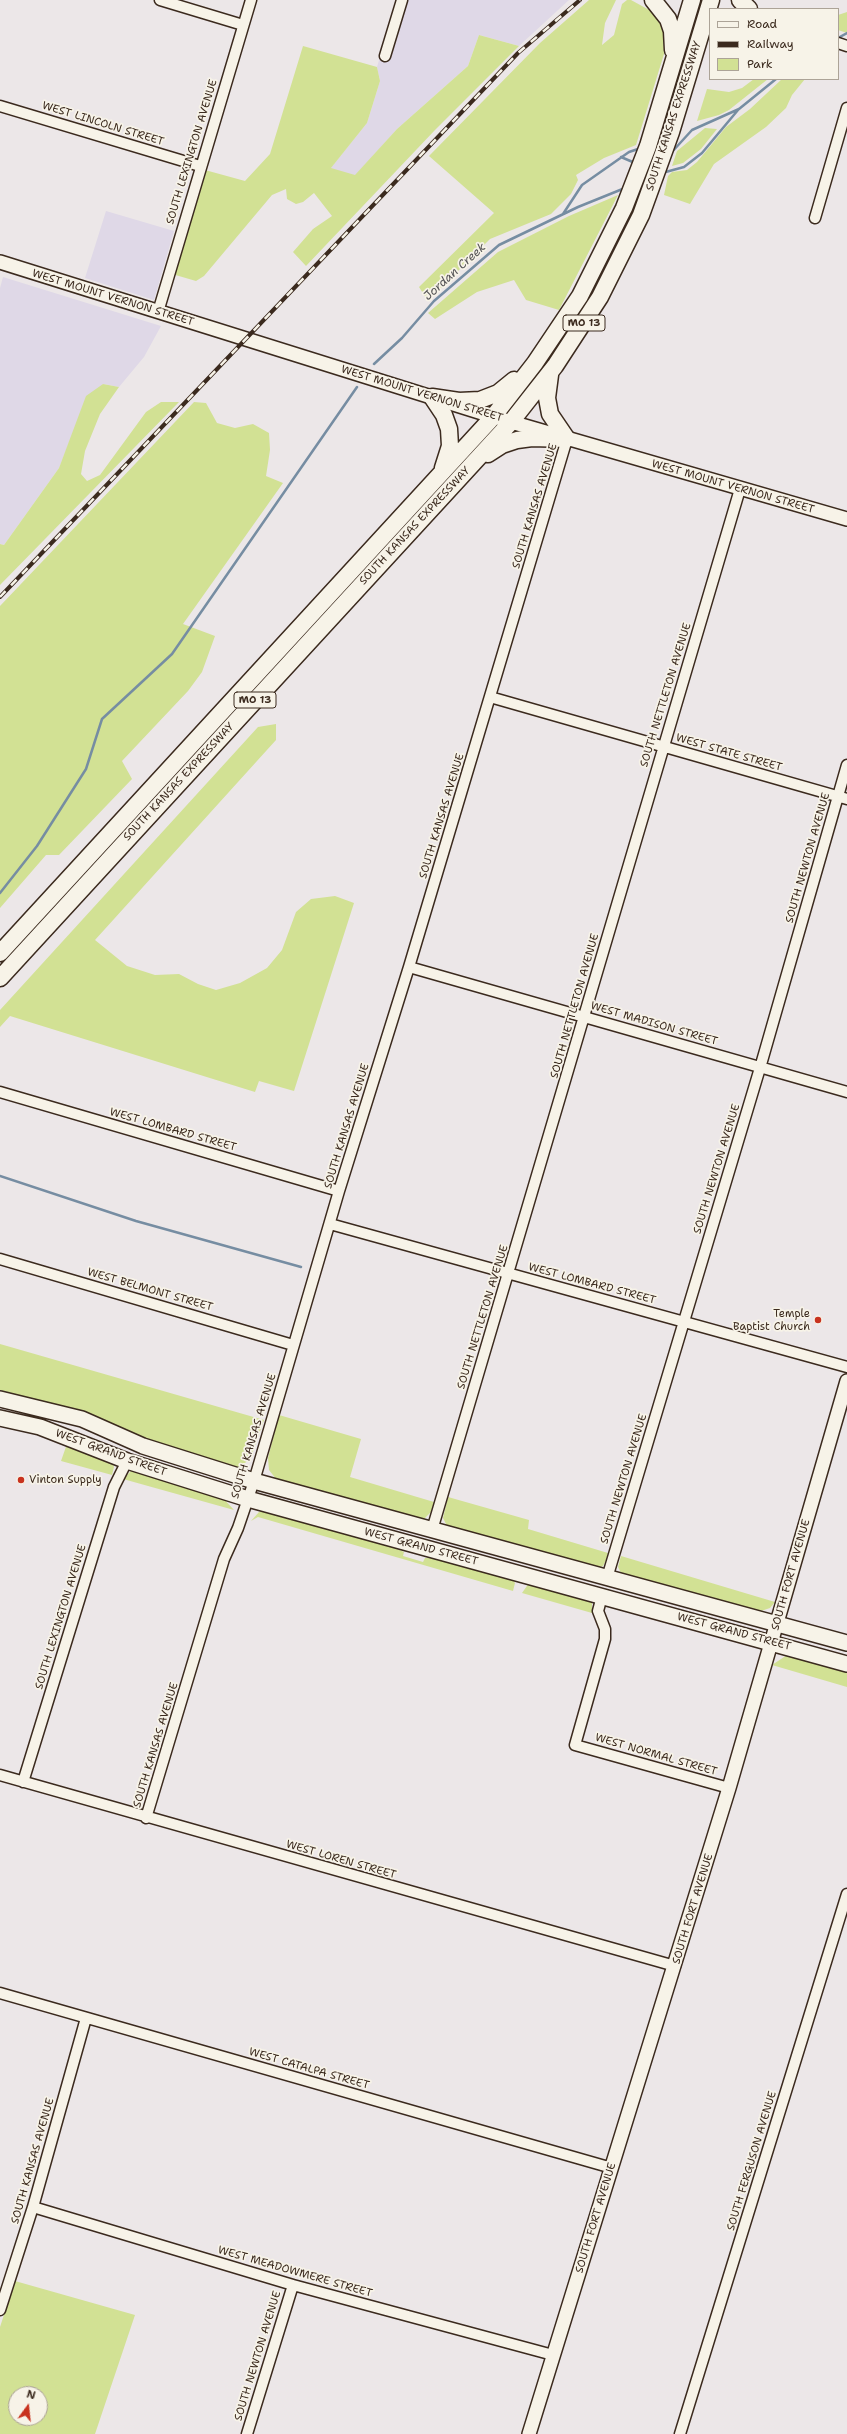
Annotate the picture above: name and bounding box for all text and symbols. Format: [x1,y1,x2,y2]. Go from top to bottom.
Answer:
legend [709,8,839,80]
text: Road [747,16,777,32]
text: Railway [747,36,794,52]
street label: SOUTH KANSAS EXPRESSWAY [643,39,705,193]
text: Park [747,56,773,72]
street label: SOUTH LEXINGTON AVENUE [164,78,220,226]
street label: WEST LINCOLN STREET [40,99,166,149]
water label: Jordan Creek [421,240,489,304]
street label: WEST MOUNT VERNON STREET [30,267,196,329]
road number: MO 13 [563,315,605,331]
street label: WEST MOUNT VERNON STREET [339,363,505,425]
street label: SOUTH KANSAS AVENUE [510,442,560,570]
street label: WEST MOUNT VERNON STREET [650,457,816,517]
street label: SOUTH KANSAS EXPRESSWAY [357,464,473,588]
street label: SOUTH NETTLETON AVENUE [638,621,694,769]
road number: MO 13 [234,692,276,708]
street label: SOUTH KANSAS EXPRESSWAY [121,720,237,844]
street label: WEST STATE STREET [674,731,784,775]
street label: SOUTH KANSAS AVENUE [417,752,467,880]
street label: SOUTH NEWTON AVENUE [783,791,833,925]
street label: SOUTH NETTLETON AVENUE [548,932,602,1080]
street label: WEST MADISON STREET [589,1000,719,1048]
street label: SOUTH KANSAS AVENUE [322,1062,372,1190]
street label: SOUTH NEWTON AVENUE [691,1103,743,1235]
street label: WEST LOMBARD STREET [108,1106,238,1154]
street label: SOUTH NETTLETON AVENUE [455,1243,511,1391]
street label: WEST LOMBARD STREET [527,1261,657,1307]
street label: WEST BELMONT STREET [86,1266,214,1314]
place label: Temple Baptist Church [733,1307,810,1333]
marker: Temple Baptist Church [813,1315,823,1325]
street label: SOUTH KANSAS AVENUE [229,1372,279,1500]
street label: SOUTH NEWTON AVENUE [598,1413,650,1545]
street label: WEST GRAND STREET [54,1427,168,1479]
place label: Vinton Supply [29,1473,102,1487]
marker: Vinton Supply [16,1475,26,1485]
street label: SOUTH FORT AVENUE [769,1518,813,1632]
street label: WEST GRAND STREET [363,1525,479,1569]
street label: SOUTH LEXINGTON AVENUE [33,1543,89,1691]
street label: WEST GRAND STREET [676,1610,792,1654]
street label: SOUTH KANSAS AVENUE [131,1681,181,1809]
street label: WEST NORMAL STREET [593,1731,719,1779]
street label: WEST LOREN STREET [284,1838,398,1882]
street label: SOUTH FORT AVENUE [670,1852,716,1966]
street label: WEST CATALPA STREET [247,2045,371,2093]
street label: SOUTH FERGUSON AVENUE [724,2090,780,2232]
street label: SOUTH KANSAS AVENUE [9,2097,57,2225]
street label: SOUTH FORT AVENUE [573,2161,619,2275]
street label: WEST MEADOWMERE STREET [216,2244,374,2300]
street label: SOUTH NEWTON AVENUE [232,2290,284,2422]
north arrow [8,2386,48,2426]
text: N [25,2387,37,2403]

